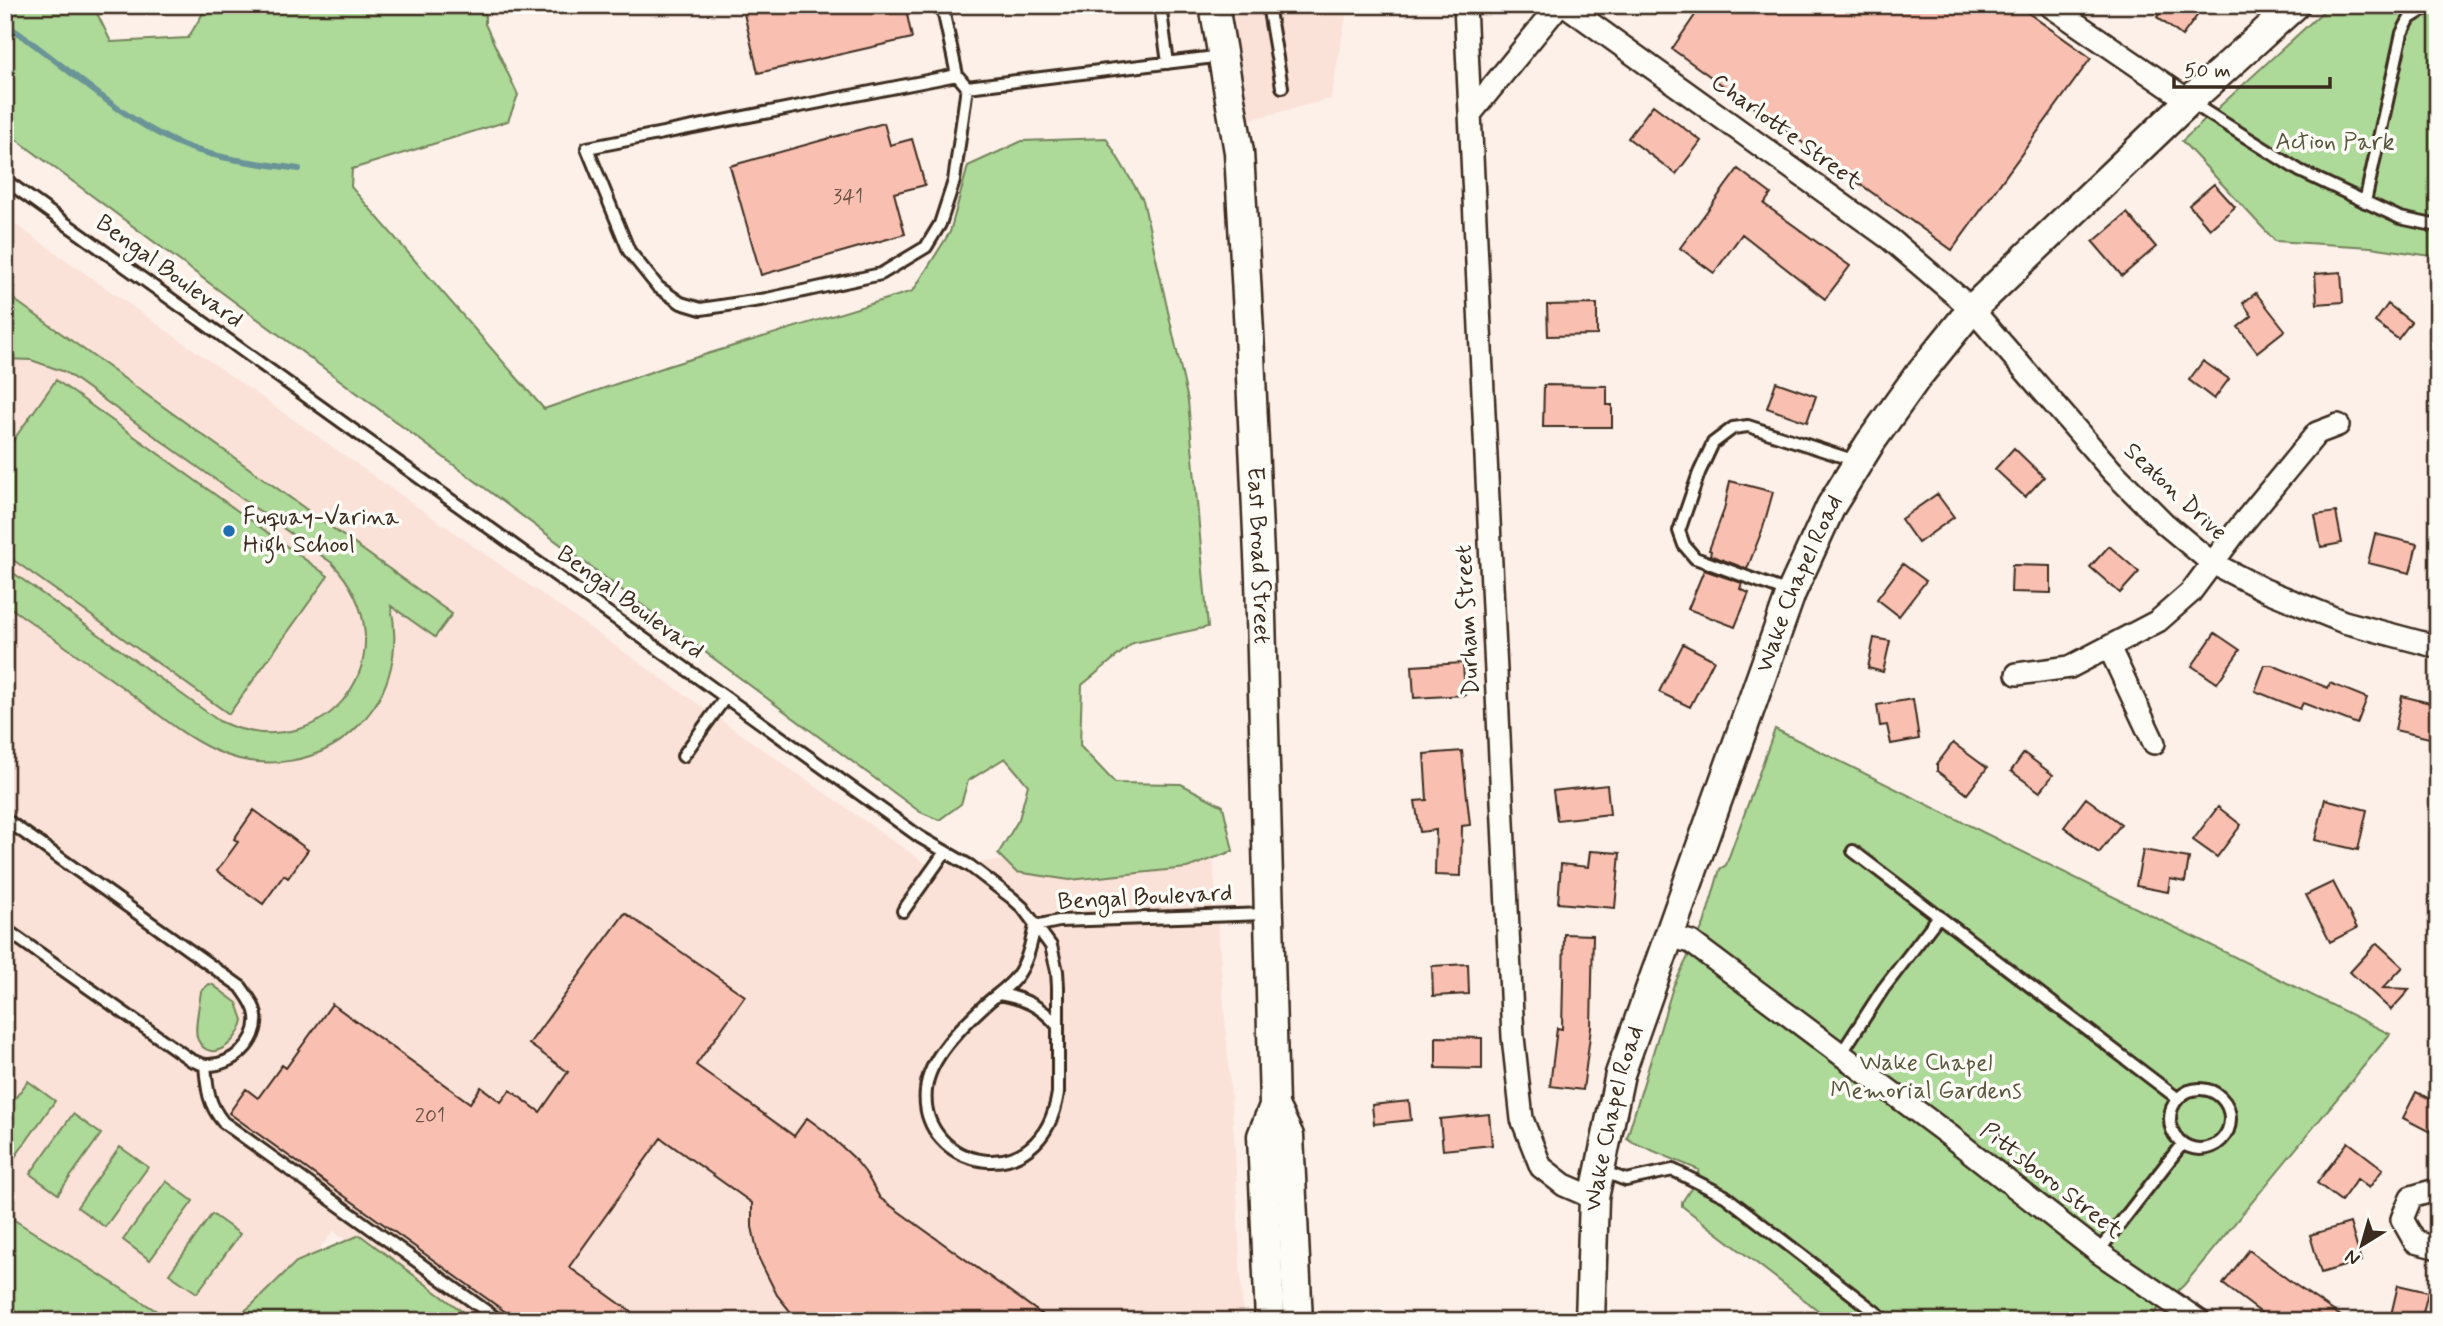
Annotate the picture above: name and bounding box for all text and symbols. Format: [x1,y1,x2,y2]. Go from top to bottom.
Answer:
scale bar [2174,46,2329,90]
text: 50 m [2184,57,2231,85]
street label: Charlotte Street [1705,67,1867,197]
park label: Action Park [2275,127,2395,158]
house number: 341 [833,183,863,211]
street label: Bengal Boulevard [88,208,249,338]
street label: Seaton Drive [2117,436,2233,548]
street label: East Broad Street [1240,466,1277,645]
street label: Wake Chapel Road [1749,489,1850,677]
place label: Fuquay-Varina High School [243,502,400,564]
marker: Fuquay-Varina High School [221,523,237,539]
street label: Bengal Boulevard [549,539,710,669]
street label: Durham Street [1449,544,1487,696]
street label: Bengal Boulevard [1057,878,1233,920]
street label: Wake Chapel Road [1578,1022,1651,1212]
park label: Wake Chapel Memorial Gardens [1830,1048,2022,1107]
house number: 201 [415,1102,445,1130]
street label: Pittsboro Street [1974,1116,2128,1246]
north arrow [2328,1210,2398,1280]
text: N [2340,1244,2365,1271]

